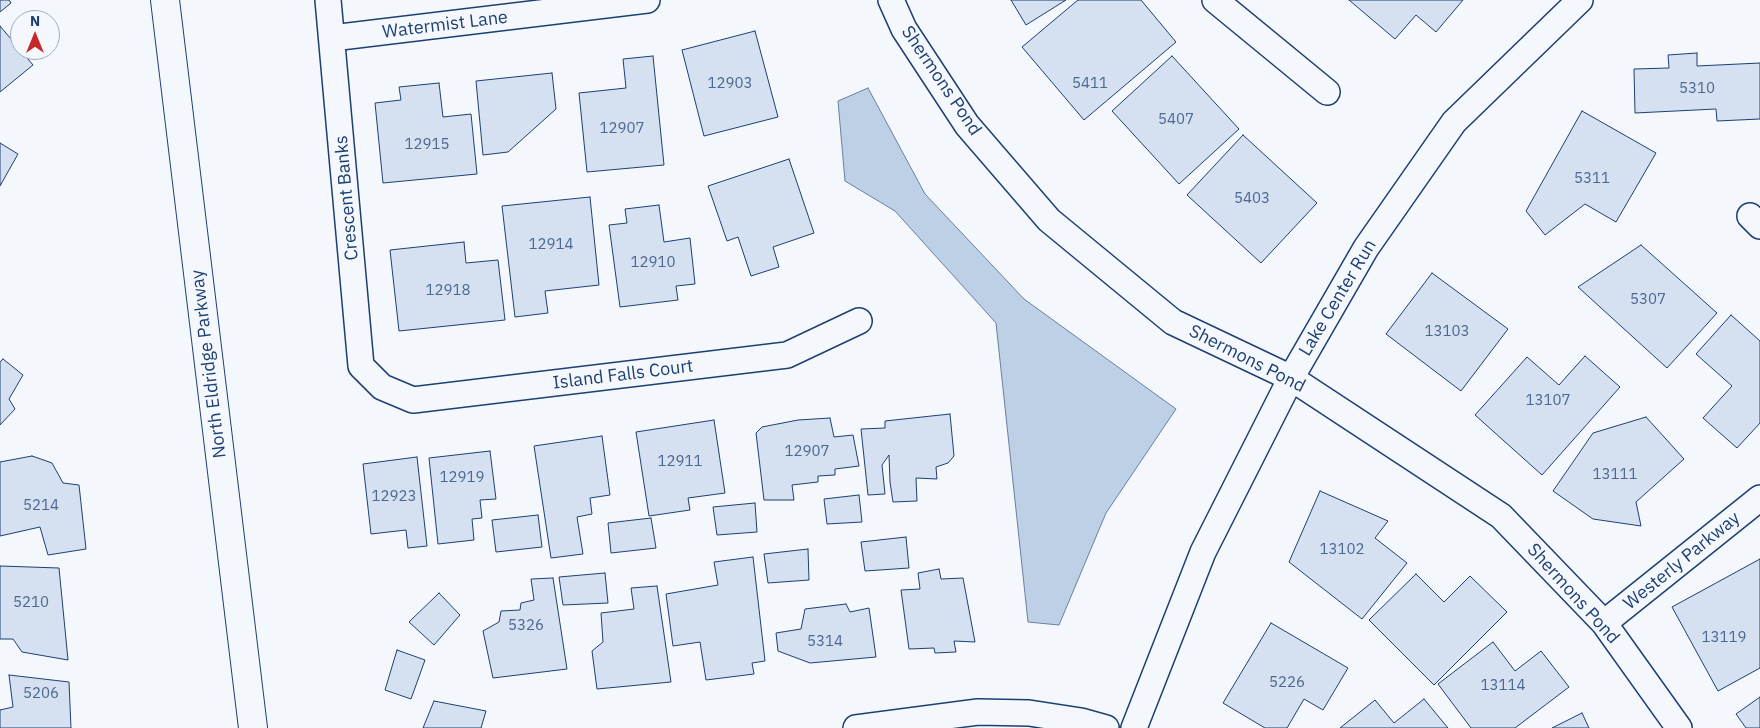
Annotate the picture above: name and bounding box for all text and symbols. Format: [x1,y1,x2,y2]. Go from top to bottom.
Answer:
street label: Watermist Lane [381,7,509,43]
north arrow [10,10,60,60]
text: N [30,12,40,30]
street label: Shermons Pond [896,22,986,140]
house number: 12903 [708,75,752,93]
house number: 5411 [1072,75,1108,93]
house number: 5310 [1679,80,1715,98]
house number: 5407 [1158,111,1194,129]
house number: 12907 [600,120,644,138]
street label: Crescent Banks [331,134,363,262]
house number: 12915 [405,136,449,154]
house number: 5311 [1574,170,1610,188]
house number: 5403 [1234,190,1270,208]
house number: 12914 [529,236,573,254]
street label: Lake Center Run [1295,236,1381,360]
house number: 12910 [631,254,675,272]
street label: North Eldridge Parkway [187,269,231,459]
house number: 12918 [426,282,470,300]
house number: 5307 [1630,291,1666,309]
street label: Shermons Pond [1185,320,1309,398]
house number: 13103 [1425,323,1469,341]
street label: Island Falls Court [551,356,695,394]
house number: 13107 [1526,392,1570,410]
house number: 12907 [785,443,829,461]
house number: 12911 [658,453,702,471]
house number: 13111 [1593,466,1637,484]
house number: 12919 [440,469,484,487]
house number: 12923 [372,488,416,506]
house number: 5214 [23,497,59,515]
street label: Westerly Parkway [1619,507,1745,615]
street label: Shermons Pond [1522,539,1624,649]
house number: 13102 [1320,541,1364,559]
house number: 5210 [13,594,49,612]
house number: 5326 [508,617,544,635]
house number: 13119 [1702,629,1746,647]
house number: 5314 [807,633,843,651]
house number: 5226 [1269,674,1305,692]
house number: 13114 [1481,677,1525,695]
house number: 5206 [23,685,59,703]

